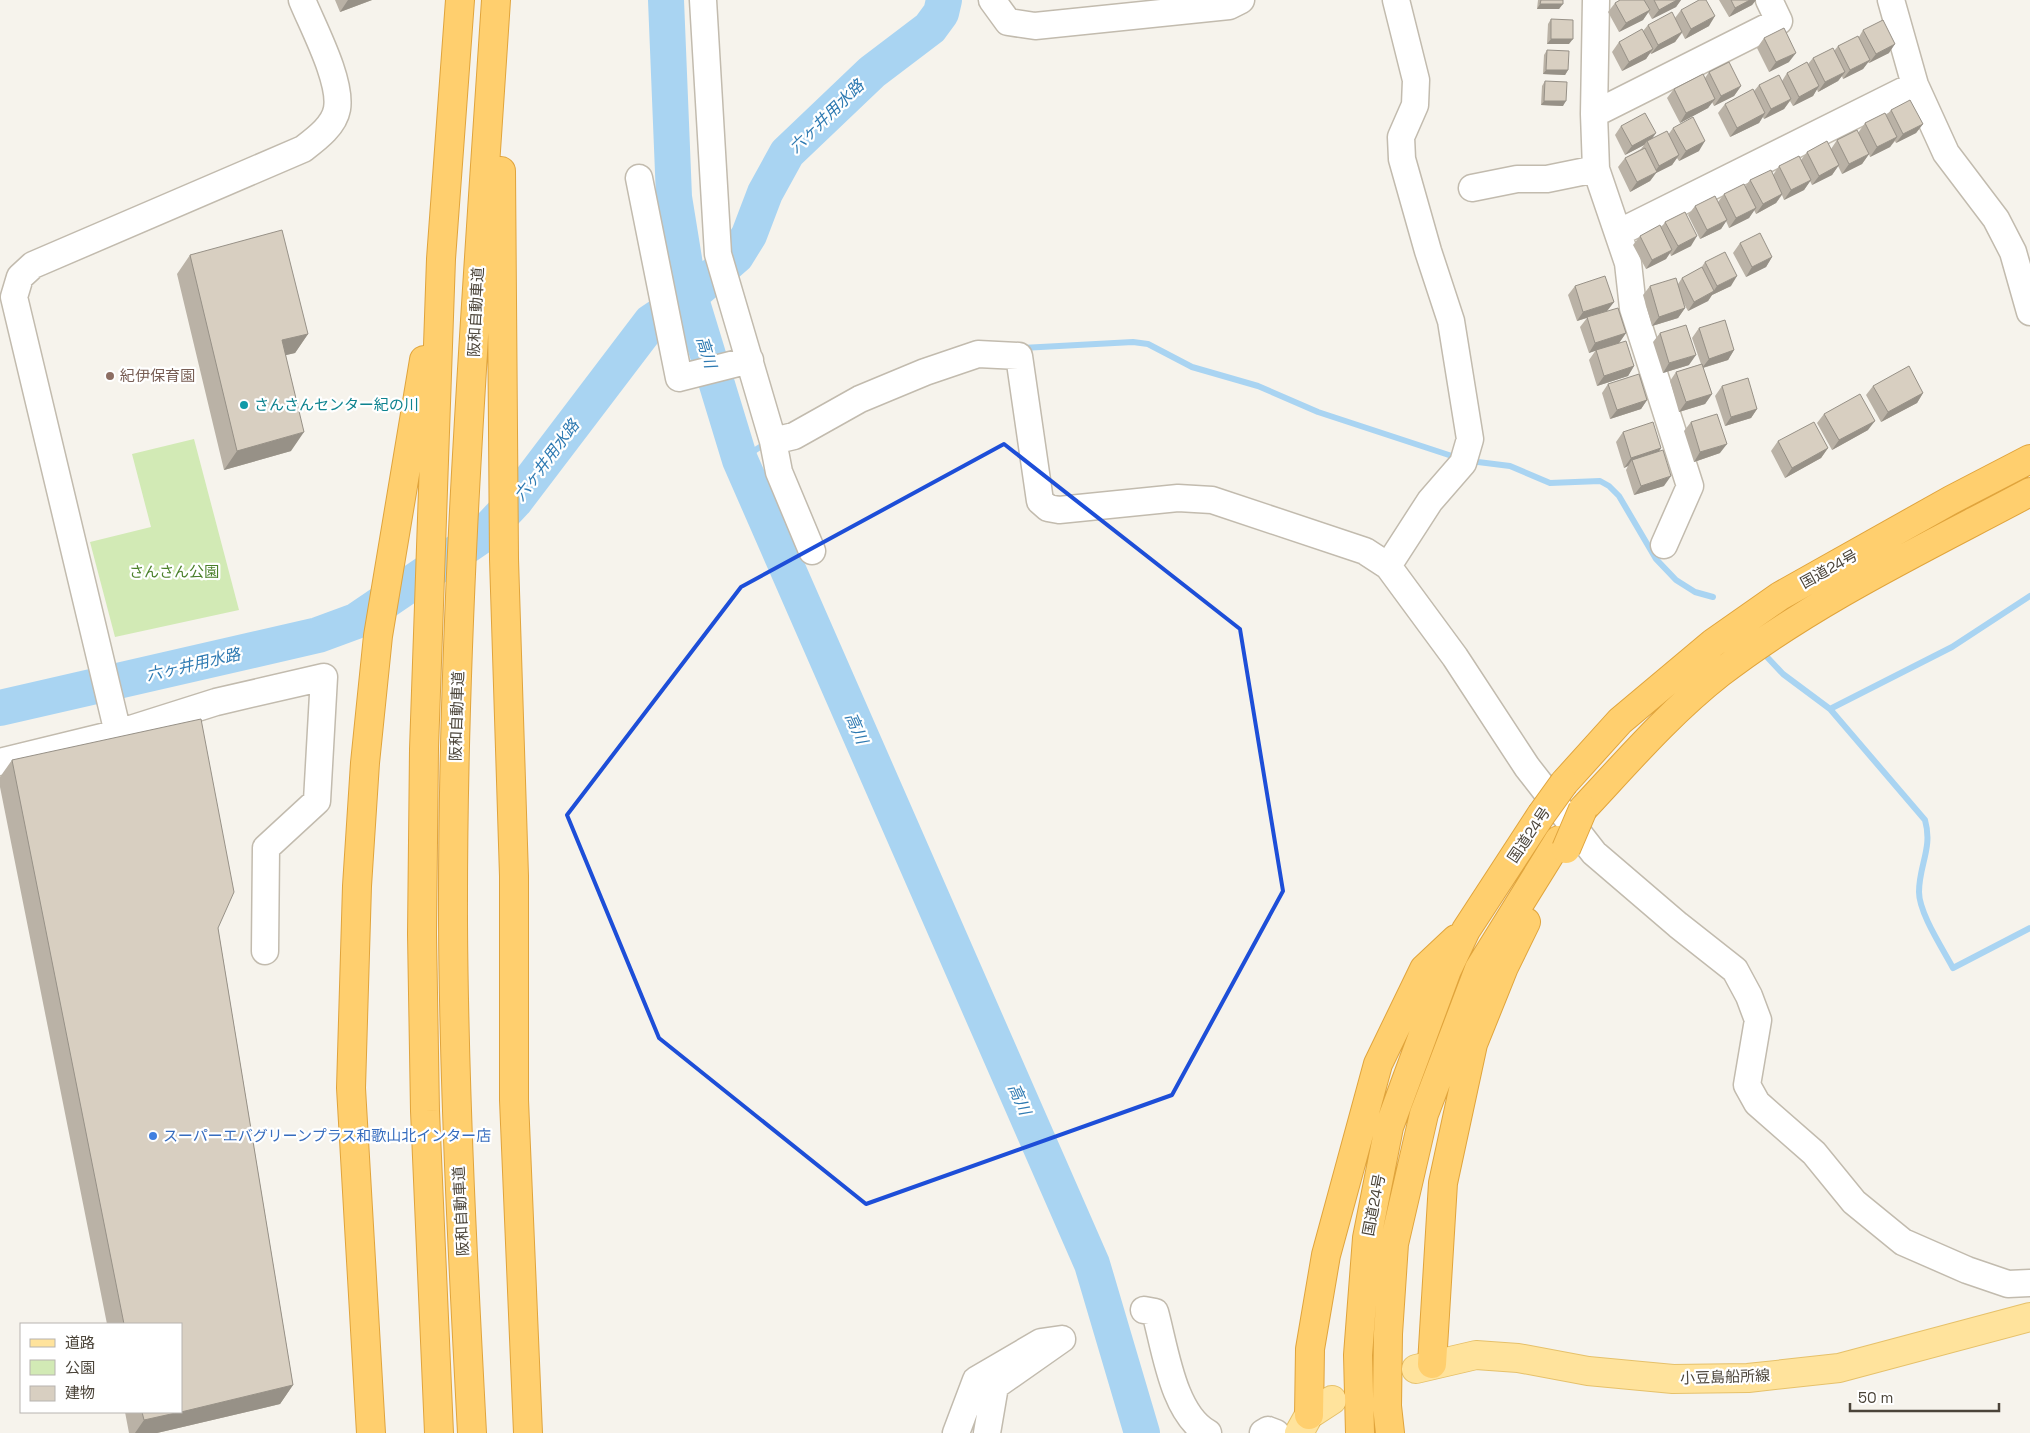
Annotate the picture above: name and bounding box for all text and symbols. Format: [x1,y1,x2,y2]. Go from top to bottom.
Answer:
water label: 六ヶ井用水路 [785,74,870,157]
street label: 阪和自動車道 [464,267,487,357]
water label: 高川 [692,334,722,372]
place label: 紀伊保育園 [120,366,195,385]
marker: 紀伊保育園 [104,370,116,382]
place label: さんさんセンター紀の川 [254,395,419,414]
marker: さんさんセンター紀の川 [238,399,250,411]
water label: 六ヶ井用水路 [509,414,585,505]
street label: 国道24号 [1797,545,1861,592]
park label: さんさん公園 [129,562,219,581]
water label: 六ヶ井用水路 [144,643,244,686]
street label: 阪和自動車道 [445,671,468,761]
water label: 高川 [840,709,873,749]
street label: 国道24号 [1503,803,1554,866]
water label: 高川 [1003,1080,1036,1120]
place label: スーパーエバグリーンプラス和歌山北インター店 [163,1126,491,1145]
marker: スーパーエバグリーンプラス和歌山北インター店 [147,1130,159,1142]
street label: 阪和自動車道 [449,1166,472,1256]
street label: 国道24号 [1358,1172,1389,1238]
legend [20,1323,182,1413]
text: 道路 [65,1333,95,1352]
text: 公園 [65,1358,95,1377]
street label: 小豆島船所線 [1680,1365,1770,1388]
scale bar [1850,1380,1999,1412]
text: 建物 [65,1383,95,1402]
text: 50 m [1858,1388,1893,1407]

